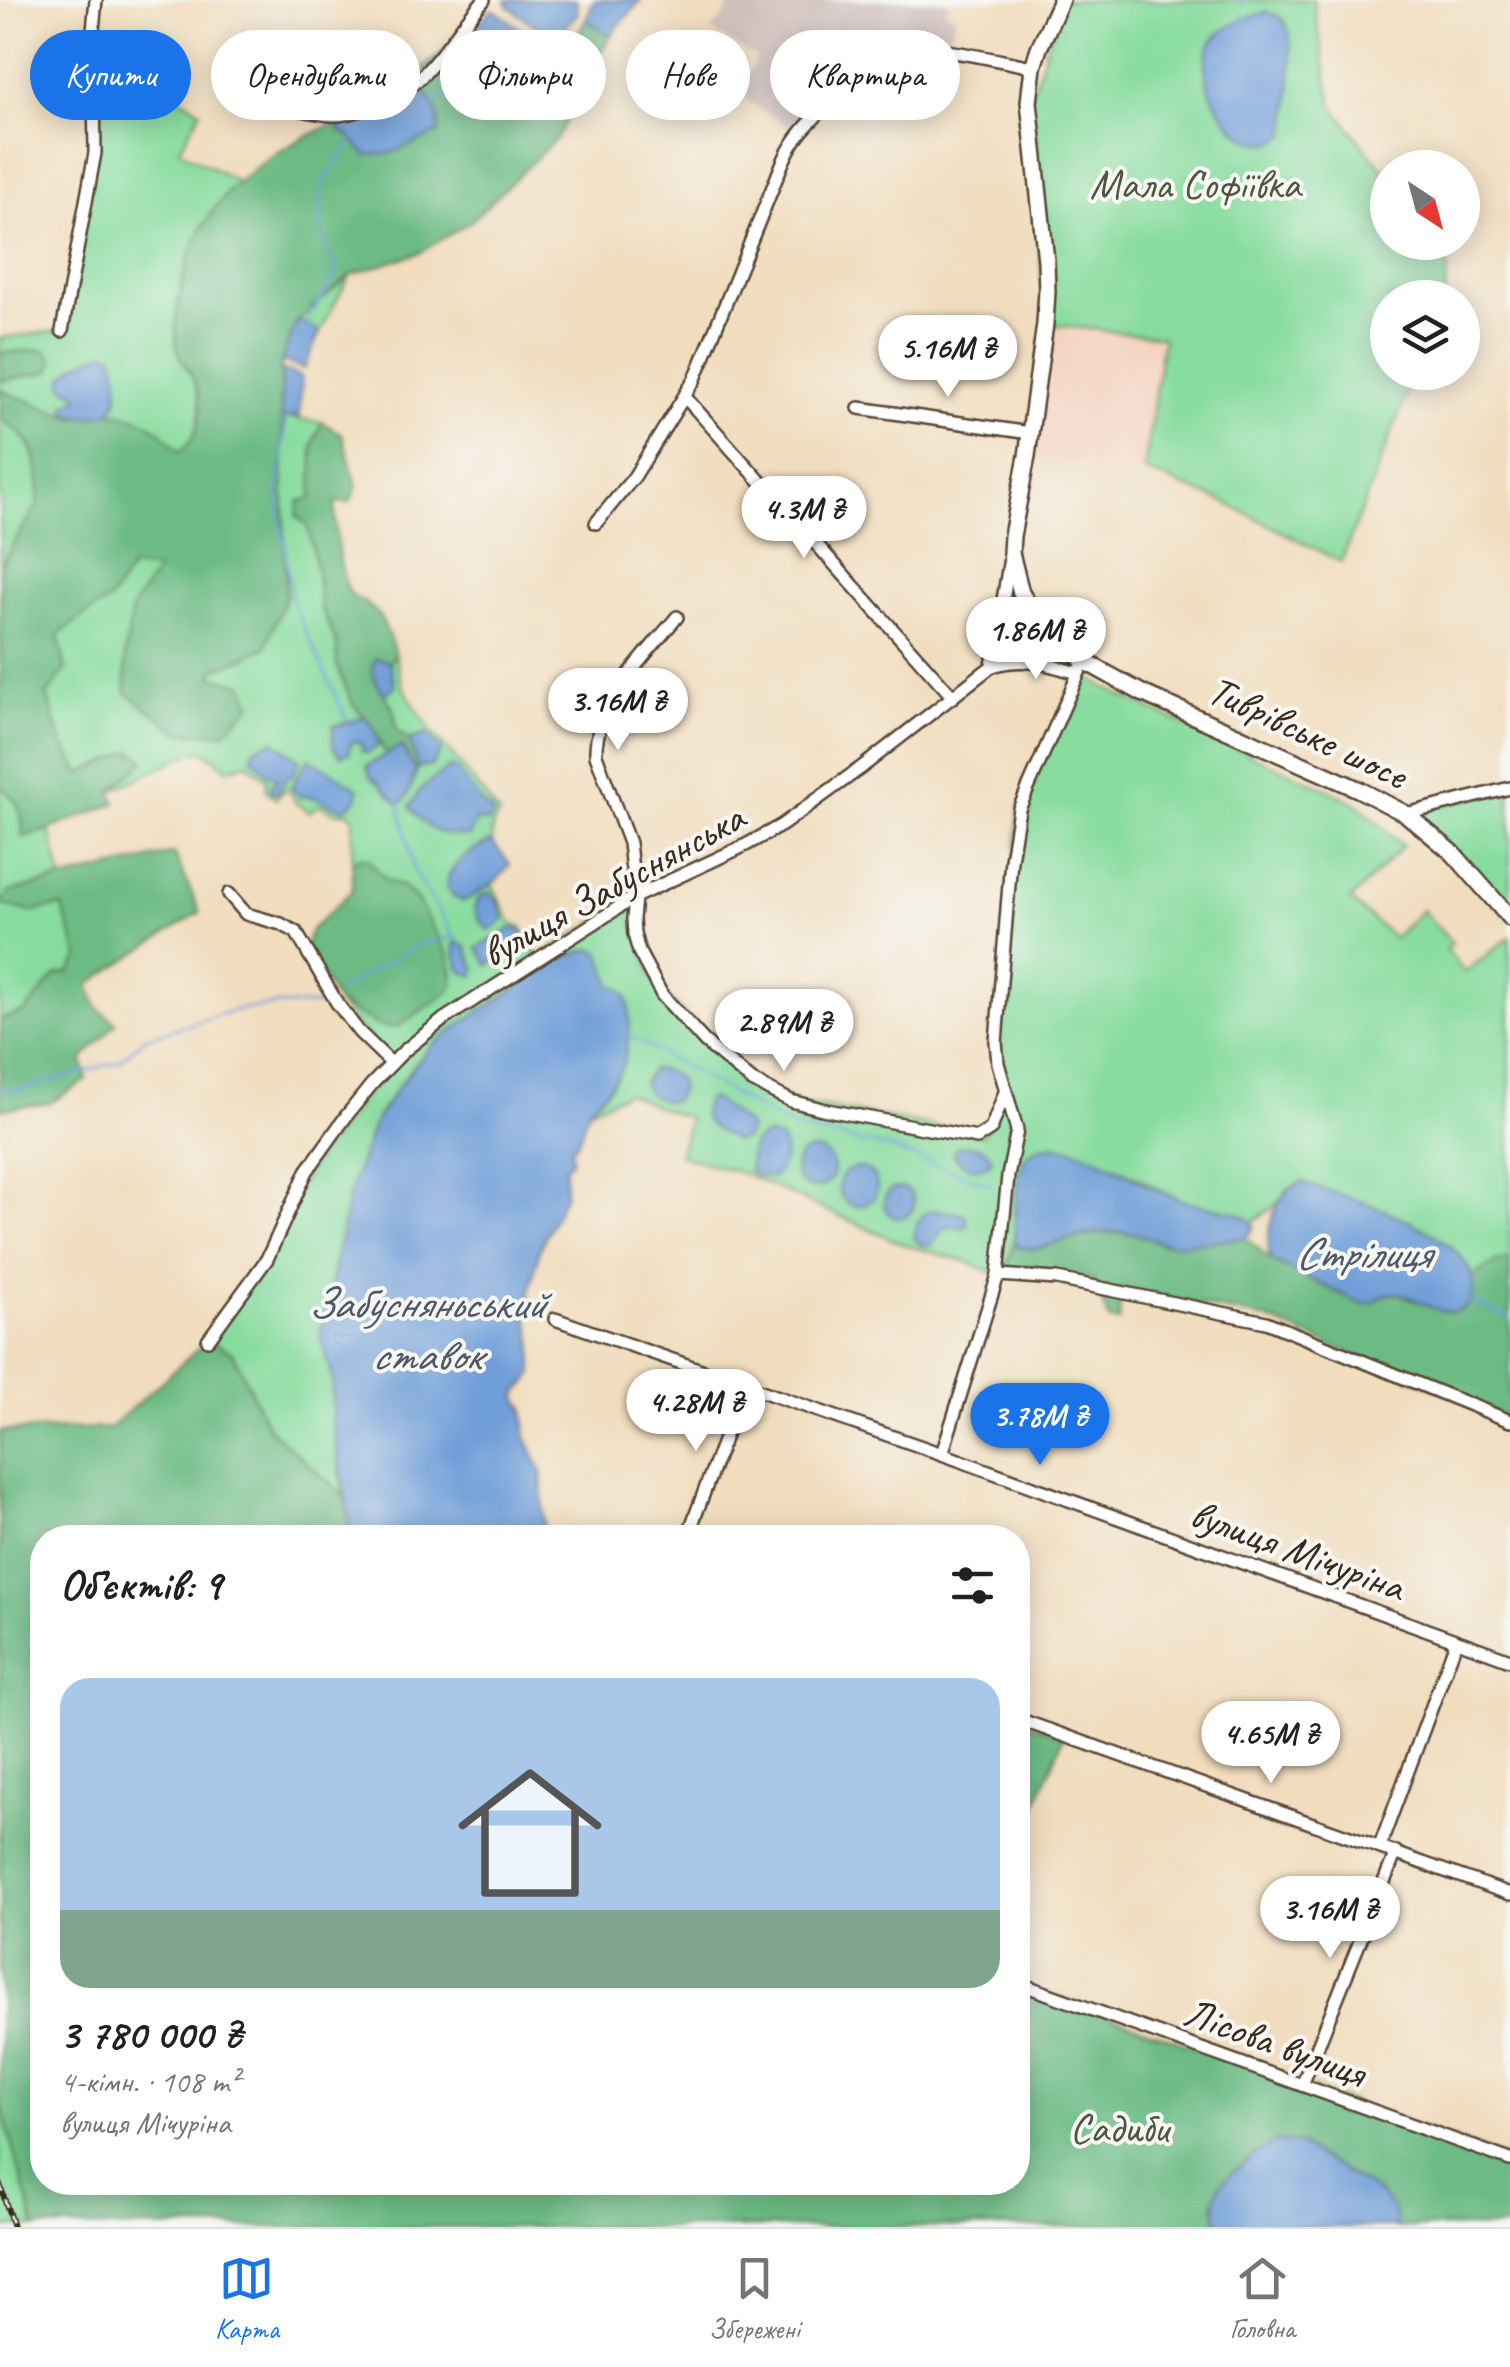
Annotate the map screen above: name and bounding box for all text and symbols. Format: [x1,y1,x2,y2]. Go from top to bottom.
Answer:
chip: Купити [30,30,191,120]
chip: Орендувати [211,30,420,120]
chip: Фільтри [440,30,606,120]
chip: Нове [626,30,750,120]
chip: Квартира [770,30,960,120]
north arrow [1370,150,1480,260]
map controls [1370,150,1480,390]
park label: Мала Софіївка [1090,158,1303,211]
button: layers [1370,280,1480,390]
pin: 5.16M ₴ [856,315,1040,400]
text: 5.16M ₴ [900,327,996,368]
pin: 4.3M ₴ [723,476,885,561]
text: 4.3M ₴ [764,488,844,529]
pin: 1.86M ₴ [944,597,1128,682]
text: 1.86M ₴ [988,609,1084,650]
street label: Тиврівське шосе [1199,663,1417,802]
pin: 3.16M ₴ [526,668,710,753]
text: 3.16M ₴ [570,680,666,721]
street label: вулиця Забуснянська [472,790,756,980]
pin: 2.89M ₴ [692,989,876,1074]
text: 2.89M ₴ [737,1001,831,1042]
water label: Стрілиця [1295,1225,1436,1282]
water label: Забусняньський ставок [307,1275,553,1384]
pin: 4.28M ₴ [604,1369,788,1454]
text: 4.28M ₴ [648,1381,744,1422]
pin: 3.78M ₴ [948,1383,1132,1468]
text: 3.78M ₴ [992,1395,1088,1436]
street label: вулиця Мічуріна [1183,1487,1414,1615]
icon: filters [945,1558,1000,1613]
text: Об’єктів: 9 [60,1559,221,1612]
pin: 4.65M ₴ [1179,1701,1363,1786]
text: 4.65M ₴ [1223,1713,1319,1754]
icon: home [440,1743,620,1923]
pin: 3.16M ₴ [1238,1876,1422,1961]
text: 3.16M ₴ [1282,1888,1378,1929]
street label: Лісова вулиця [1177,1985,1375,2101]
text: 3 780 000 ₴ [60,2008,242,2061]
text: 4-кімн. · 108 m² [60,2061,239,2102]
text: вулиця Мічуріна [60,2102,231,2143]
park label: Садиби [1070,2102,1172,2155]
tab: Карта [215,2251,279,2346]
tab: Збережені [709,2251,800,2346]
tab: Головна [1230,2251,1295,2346]

